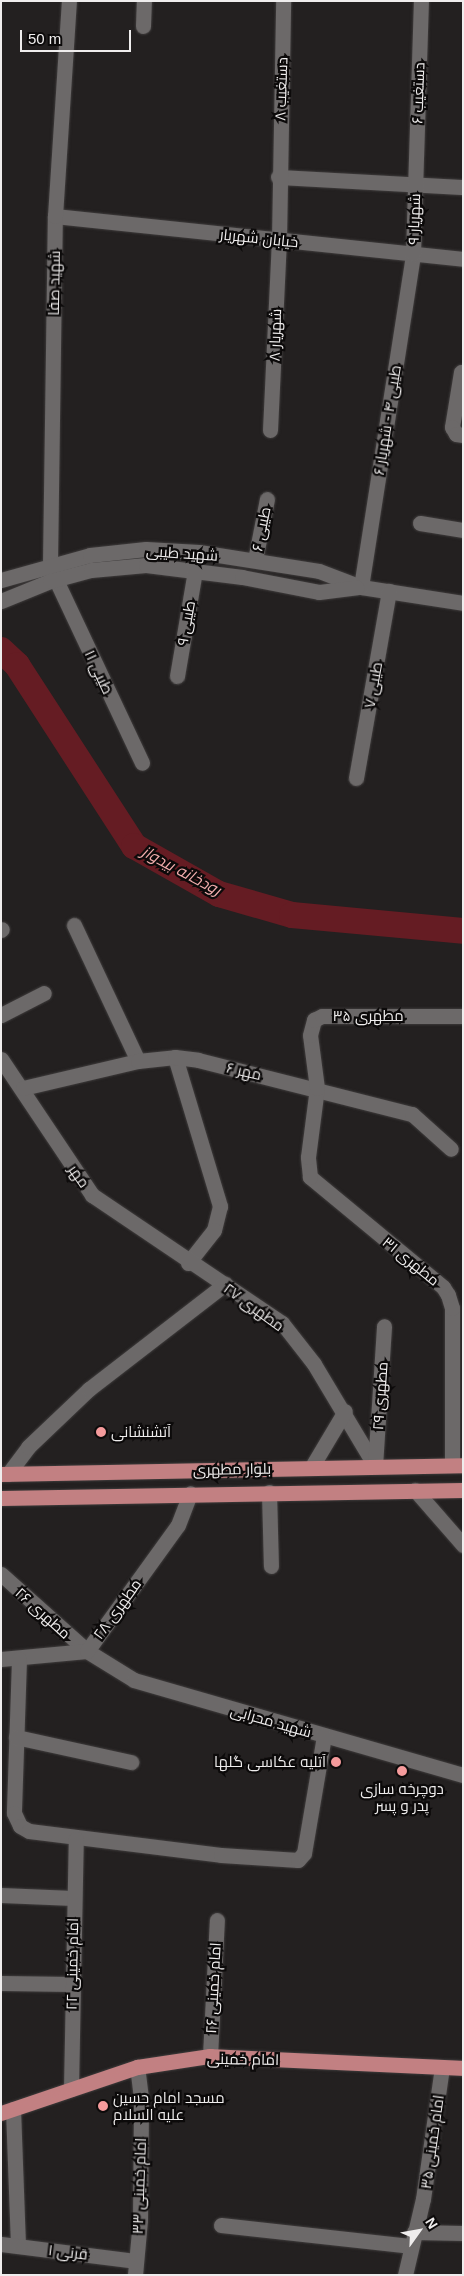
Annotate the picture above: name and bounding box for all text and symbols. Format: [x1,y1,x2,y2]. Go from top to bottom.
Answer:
scale bar [22,20,134,52]
text: 50 m [28,30,61,47]
street label: دستغیب ۸ [271,57,291,121]
street label: دستغیب ۶ [408,62,428,124]
street label: شهریار ۹ [404,193,424,245]
street label: خیابان شهریار [219,225,299,251]
street label: شهید صفا [44,250,64,316]
street label: شهریار ۸ [265,308,285,362]
street label: طیبی ۴ - شهریار ۶ [369,364,405,476]
street label: طیبی ۶ [248,505,274,553]
street label: شهید طیبی [145,542,219,564]
street label: طیبی ۹ [173,599,199,647]
street label: طیبی ۱۱ [81,647,117,697]
street label: طیبی ۷ [360,660,386,710]
water label: رودخانه بیدواز [138,842,224,900]
street label: مطهری ۳۵ [332,1007,404,1025]
street label: مهر ۶ [225,1058,263,1084]
street label: مهر [65,1161,93,1191]
street label: مطهری ۳۱ [379,1233,443,1289]
street label: مطهری ۲۷ [220,1279,288,1335]
street label: مطهری ۲۹ [369,1361,391,1431]
place label: آتشنشانی [111,1423,171,1441]
marker: آتشنشانی [95,1426,107,1438]
street label: بلوار مطهری [193,1459,271,1479]
street label: مطهری ۲۸ [89,1575,145,1643]
street label: مطهری ۲۶ [12,1584,74,1642]
street label: شهید محرابی [228,1701,314,1741]
place label: آتلیه عکاسی گلها [214,1753,326,1771]
marker: آتلیه عکاسی گلها [330,1756,342,1768]
marker: دوچرخه سازی پدر و پسر [396,1765,408,1777]
place label: دوچرخه سازی پدر و پسر [360,1779,444,1814]
street label: امام خمینی ۲۲ [62,1918,82,2010]
street label: امام خمینی ۲۶ [202,1942,224,2034]
street label: امام خمینی [207,2049,279,2069]
place label: مسجد امام حسین علیه السلام [113,2088,225,2123]
street label: امام خمینی ۳۵ [416,2094,448,2190]
marker: مسجد امام حسین علیه السلام [97,2100,109,2112]
street label: امام خمینی ۳۳ [128,2137,150,2235]
north arrow [394,2206,444,2256]
text: N [422,2215,441,2232]
street label: قرنی ۱ [47,2241,89,2263]

